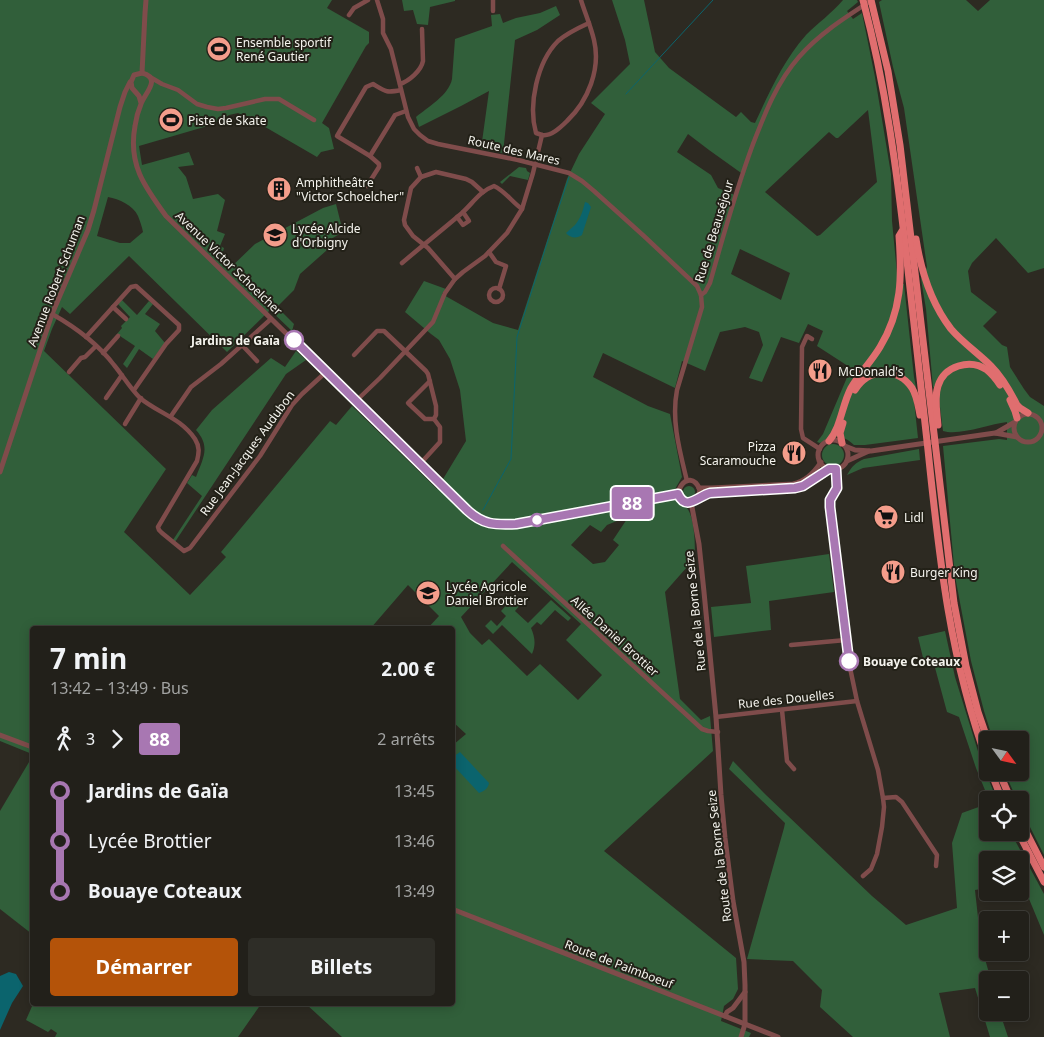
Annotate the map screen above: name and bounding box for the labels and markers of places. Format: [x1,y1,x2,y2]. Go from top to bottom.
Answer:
place label: Ensemble sportif René Gautier [236,34,332,65]
sports icon: Ensemble sportif René Gautier [206,36,232,62]
sports icon: Piste de Skate [158,107,184,133]
place label: Piste de Skate [188,112,267,129]
place label: Amphitheâtre "Victor Schoelcher" [296,174,404,205]
building icon: Amphitheâtre "Victor Schoelcher" [266,176,292,202]
place label: Lycée Alcide d'Orbigny [292,220,361,251]
school or university icon: Lycée Alcide d'Orbigny [262,222,288,248]
marker: Jardins de Gaïa [284,330,304,350]
place label: Jardins de Gaïa [190,332,280,349]
restaurant icon: McDonald's [807,358,833,384]
place label: McDonald's [838,363,904,380]
place label: Pizza Scaramouche [700,438,776,469]
restaurant icon: Pizza Scaramouche [781,440,807,466]
supermarket icon: Lidl [873,504,899,530]
place label: Lidl [904,509,924,526]
unlabelled marker [530,513,544,527]
restaurant icon: Burger King [880,559,906,585]
place label: Burger King [910,564,978,581]
place label: Lycée Agricole Daniel Brottier [446,578,528,609]
school or university icon: Lycée Agricole Daniel Brottier [415,580,441,606]
marker: Bouaye Coteaux [839,651,859,671]
place label: Bouaye Coteaux [863,653,960,670]

